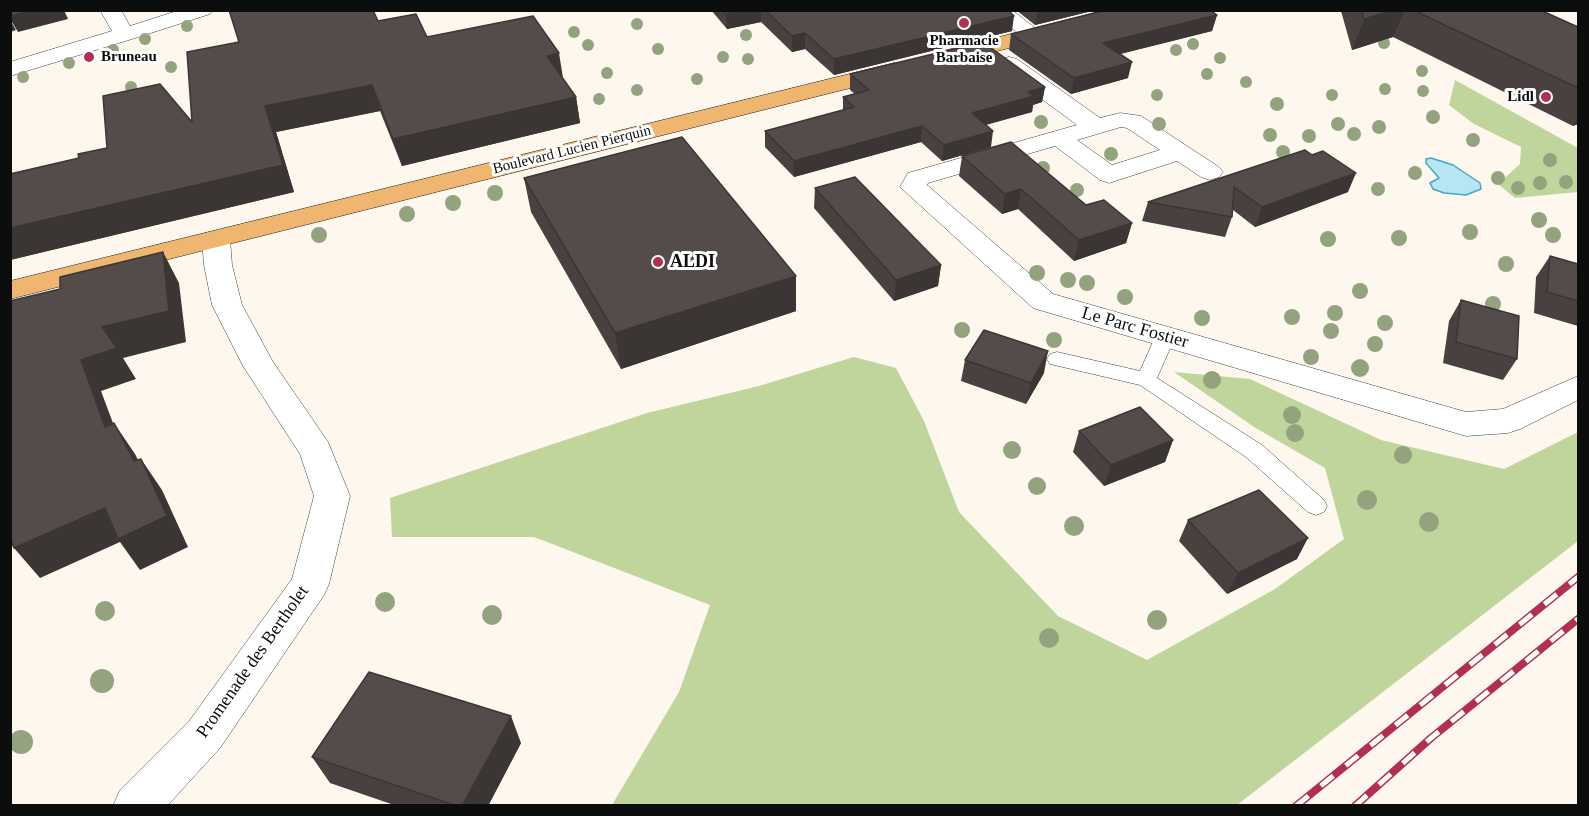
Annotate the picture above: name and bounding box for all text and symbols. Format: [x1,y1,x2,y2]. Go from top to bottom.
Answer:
marker: Pharmacie Barbaise [957,16,971,30]
place label: Pharmacie Barbaise [929,32,999,67]
place label: Bruneau [101,48,157,66]
marker: Bruneau [82,50,96,64]
place label: Lidl [1507,88,1534,106]
marker: Lidl [1539,90,1553,104]
street label: Boulevard Lucien Pierquin [491,122,653,178]
place label: ALDI [670,251,715,273]
marker: ALDI [651,255,665,269]
street label: Le Parc Fostier [1079,302,1191,354]
street label: Promenade des Bertholet [192,582,314,742]

